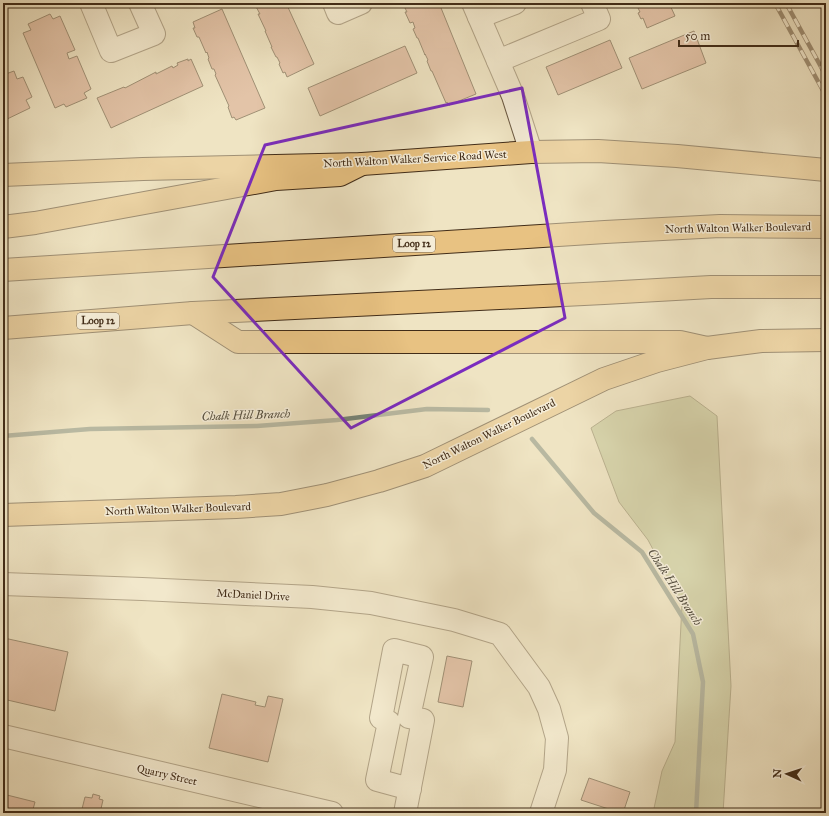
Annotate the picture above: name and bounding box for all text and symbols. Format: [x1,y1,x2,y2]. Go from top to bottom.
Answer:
scale bar [679,22,798,48]
text: 50 m [685,29,710,43]
street label: North Walton Walker Service Road West [323,148,507,170]
street label: North Walton Walker Boulevard [665,220,812,236]
road number: Loop 12 [393,236,435,252]
road number: Loop 12 [77,313,119,329]
street label: North Walton Walker Boulevard [421,396,558,472]
water label: Chalk Hill Branch [201,406,291,424]
street label: North Walton Walker Boulevard [105,500,252,518]
water label: Chalk Hill Branch [645,546,705,628]
street label: McDaniel Drive [216,587,290,603]
north arrow [767,754,807,794]
street label: Quarry Street [136,762,198,788]
text: N [771,768,784,779]

